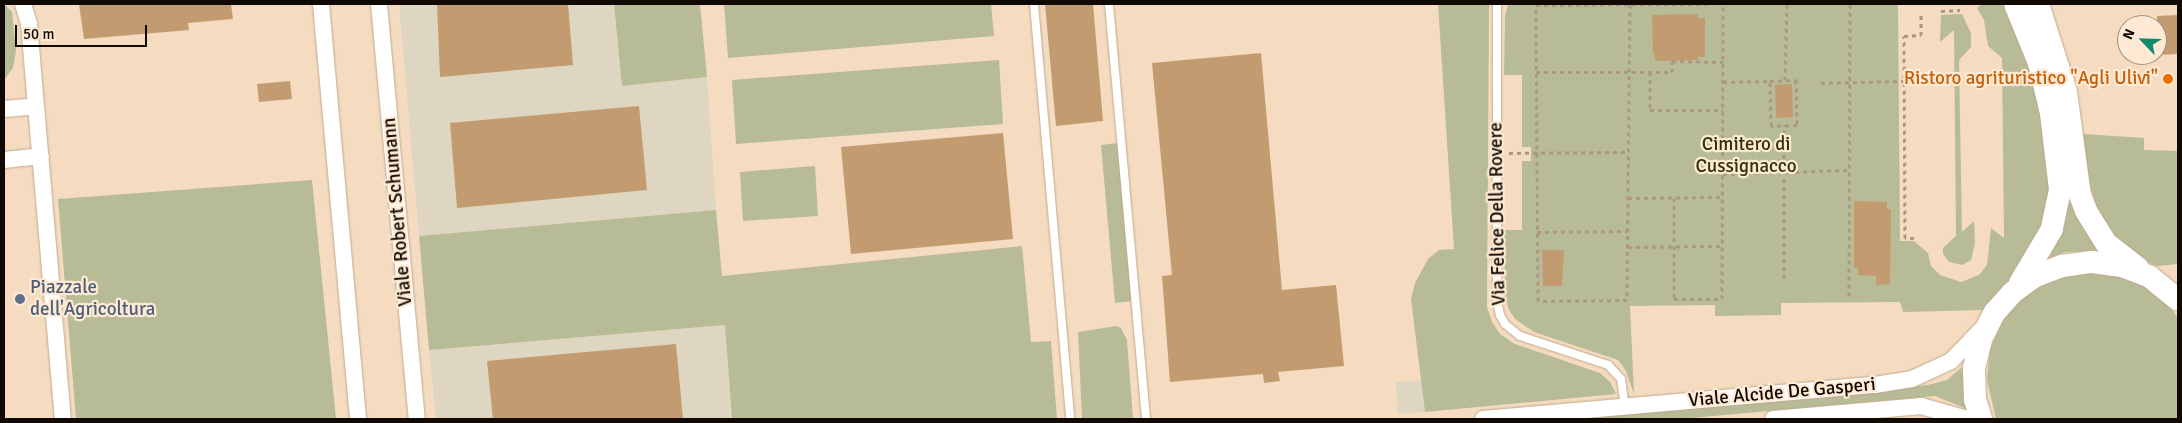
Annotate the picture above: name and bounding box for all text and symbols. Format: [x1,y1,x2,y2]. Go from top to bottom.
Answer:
scale bar [18,15,150,47]
north arrow [2117,15,2167,65]
text: 50 m [23,25,54,43]
text: N [2119,26,2139,42]
place label: Ristoro agrituristico "Agli Ulivi" [1904,68,2158,90]
marker: Ristoro agrituristico "Agli Ulivi" [2162,73,2174,85]
street label: Viale Robert Schumann [378,117,418,307]
street label: Via Felice Della Rovere [1485,122,1511,306]
park label: Cimitero di Cussignacco [1695,134,1797,178]
place label: Piazzale dell'Agricoltura [30,277,155,321]
marker: Piazzale dell'Agricoltura [14,293,26,305]
street label: Viale Alcide De Gasperi [1687,373,1877,413]

